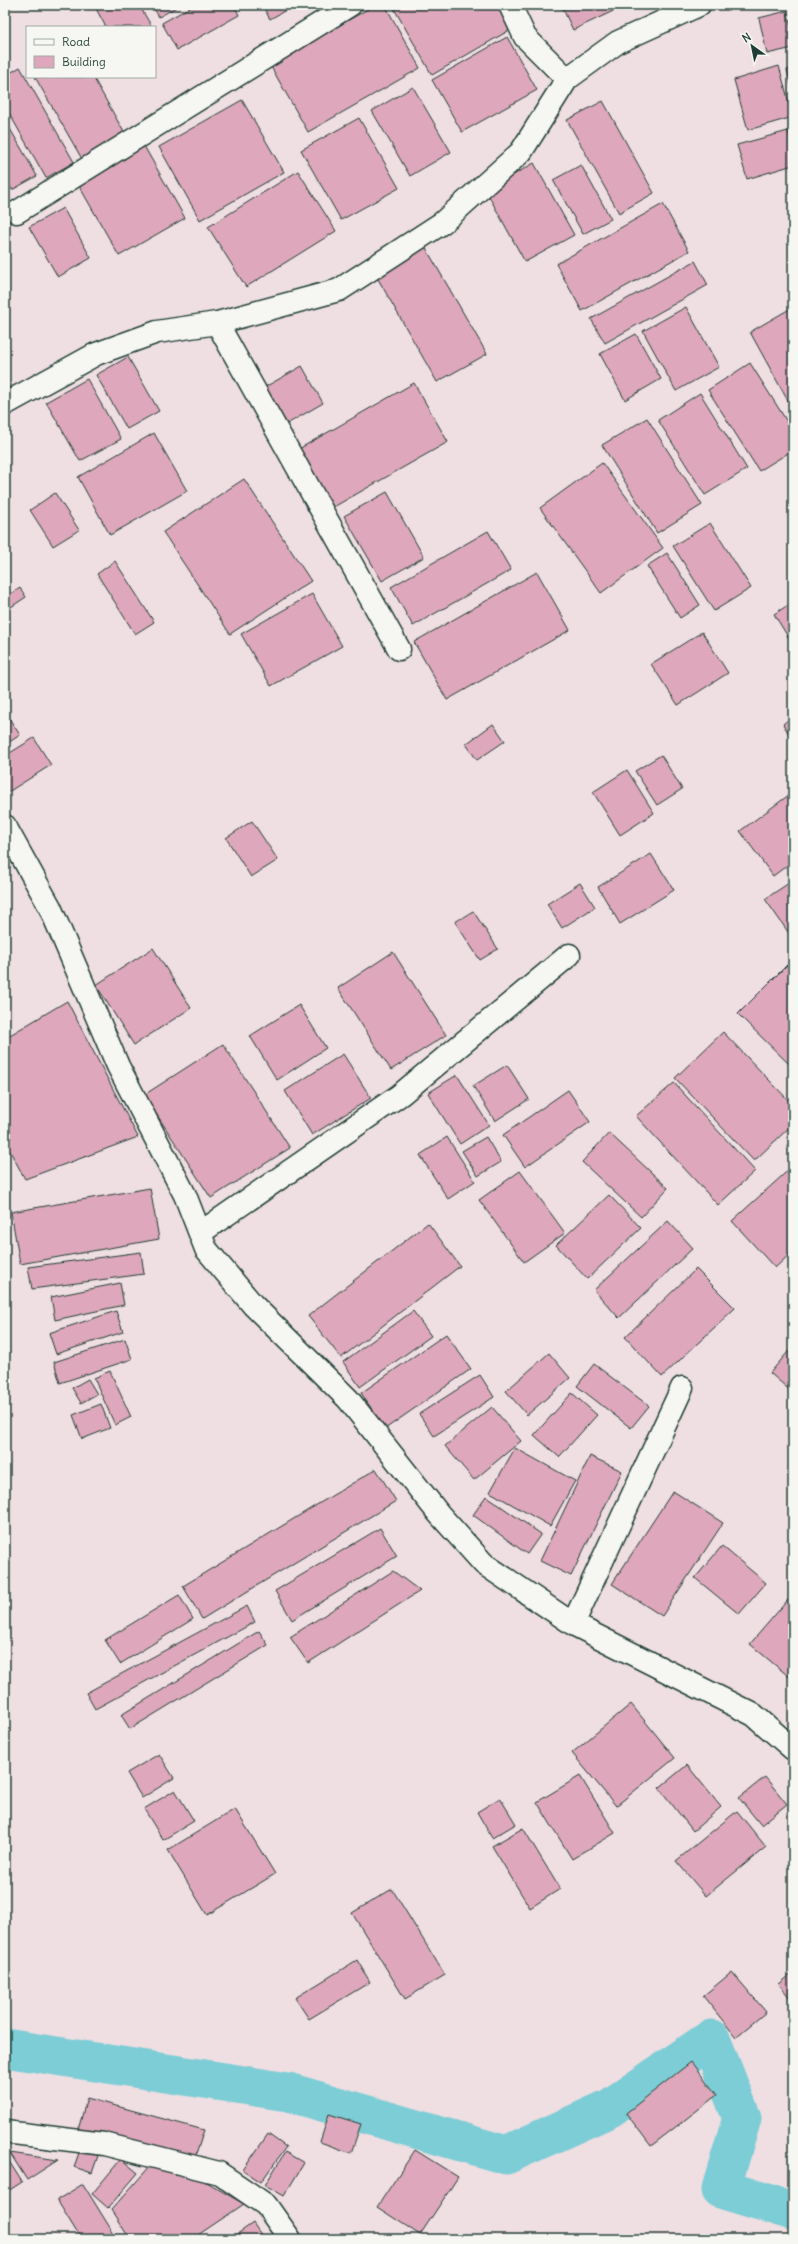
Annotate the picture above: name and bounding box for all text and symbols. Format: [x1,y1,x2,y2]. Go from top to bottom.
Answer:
legend [26,26,156,78]
north arrow [732,26,772,66]
text: N [740,30,754,46]
text: Road [62,34,90,49]
text: Building [62,54,106,69]

